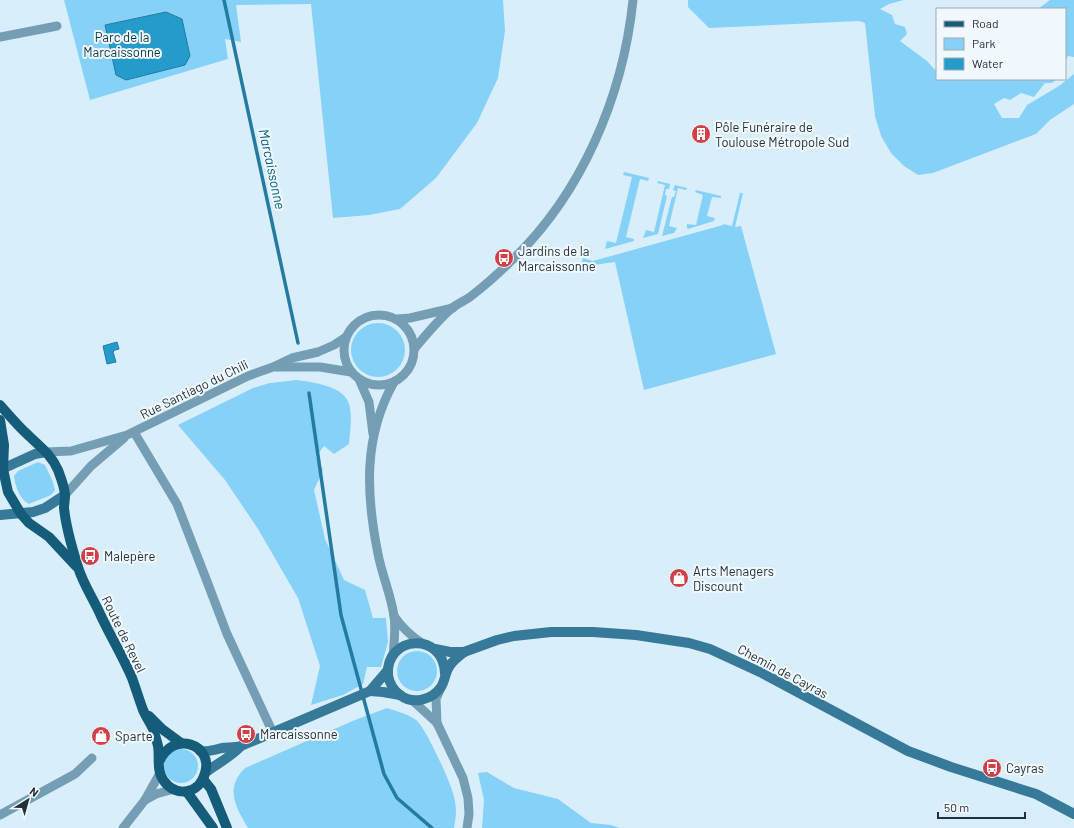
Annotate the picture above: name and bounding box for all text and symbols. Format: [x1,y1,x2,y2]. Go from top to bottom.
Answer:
legend [936,8,1066,80]
text: Road [972,16,999,30]
park label: Parc de la Marcaissonne [83,29,161,60]
text: Park [972,36,996,50]
text: Water [972,56,1004,70]
place label: Pôle Funéraire de Toulouse Métropole Sud [715,119,849,150]
building icon: Pôle Funéraire de Toulouse Métropole Sud [690,123,712,145]
water label: Marcaissonne [256,127,289,211]
place label: Jardins de la Marcaissonne [518,243,596,274]
bus stop icon: Jardins de la Marcaissonne [493,247,515,269]
street label: Rue Santiago du Chili [137,356,251,422]
bus stop icon: Malepère [79,545,101,567]
place label: Malepère [104,548,156,564]
place label: Arts Menagers Discount [693,563,774,594]
shop icon: Arts Menagers Discount [668,567,690,589]
street label: Route de Revel [99,593,149,675]
street label: Chemin de Cayras [735,640,831,702]
bus stop icon: Marcaissonne [235,723,257,745]
shop icon: Sparte [90,725,112,747]
place label: Marcaissonne [260,726,338,742]
place label: Sparte [115,728,153,744]
bus stop icon: Cayras [981,757,1003,779]
place label: Cayras [1006,760,1044,776]
north arrow [8,780,48,820]
text: N [27,784,41,799]
scale bar [938,794,1025,820]
text: 50 m [944,800,969,814]

